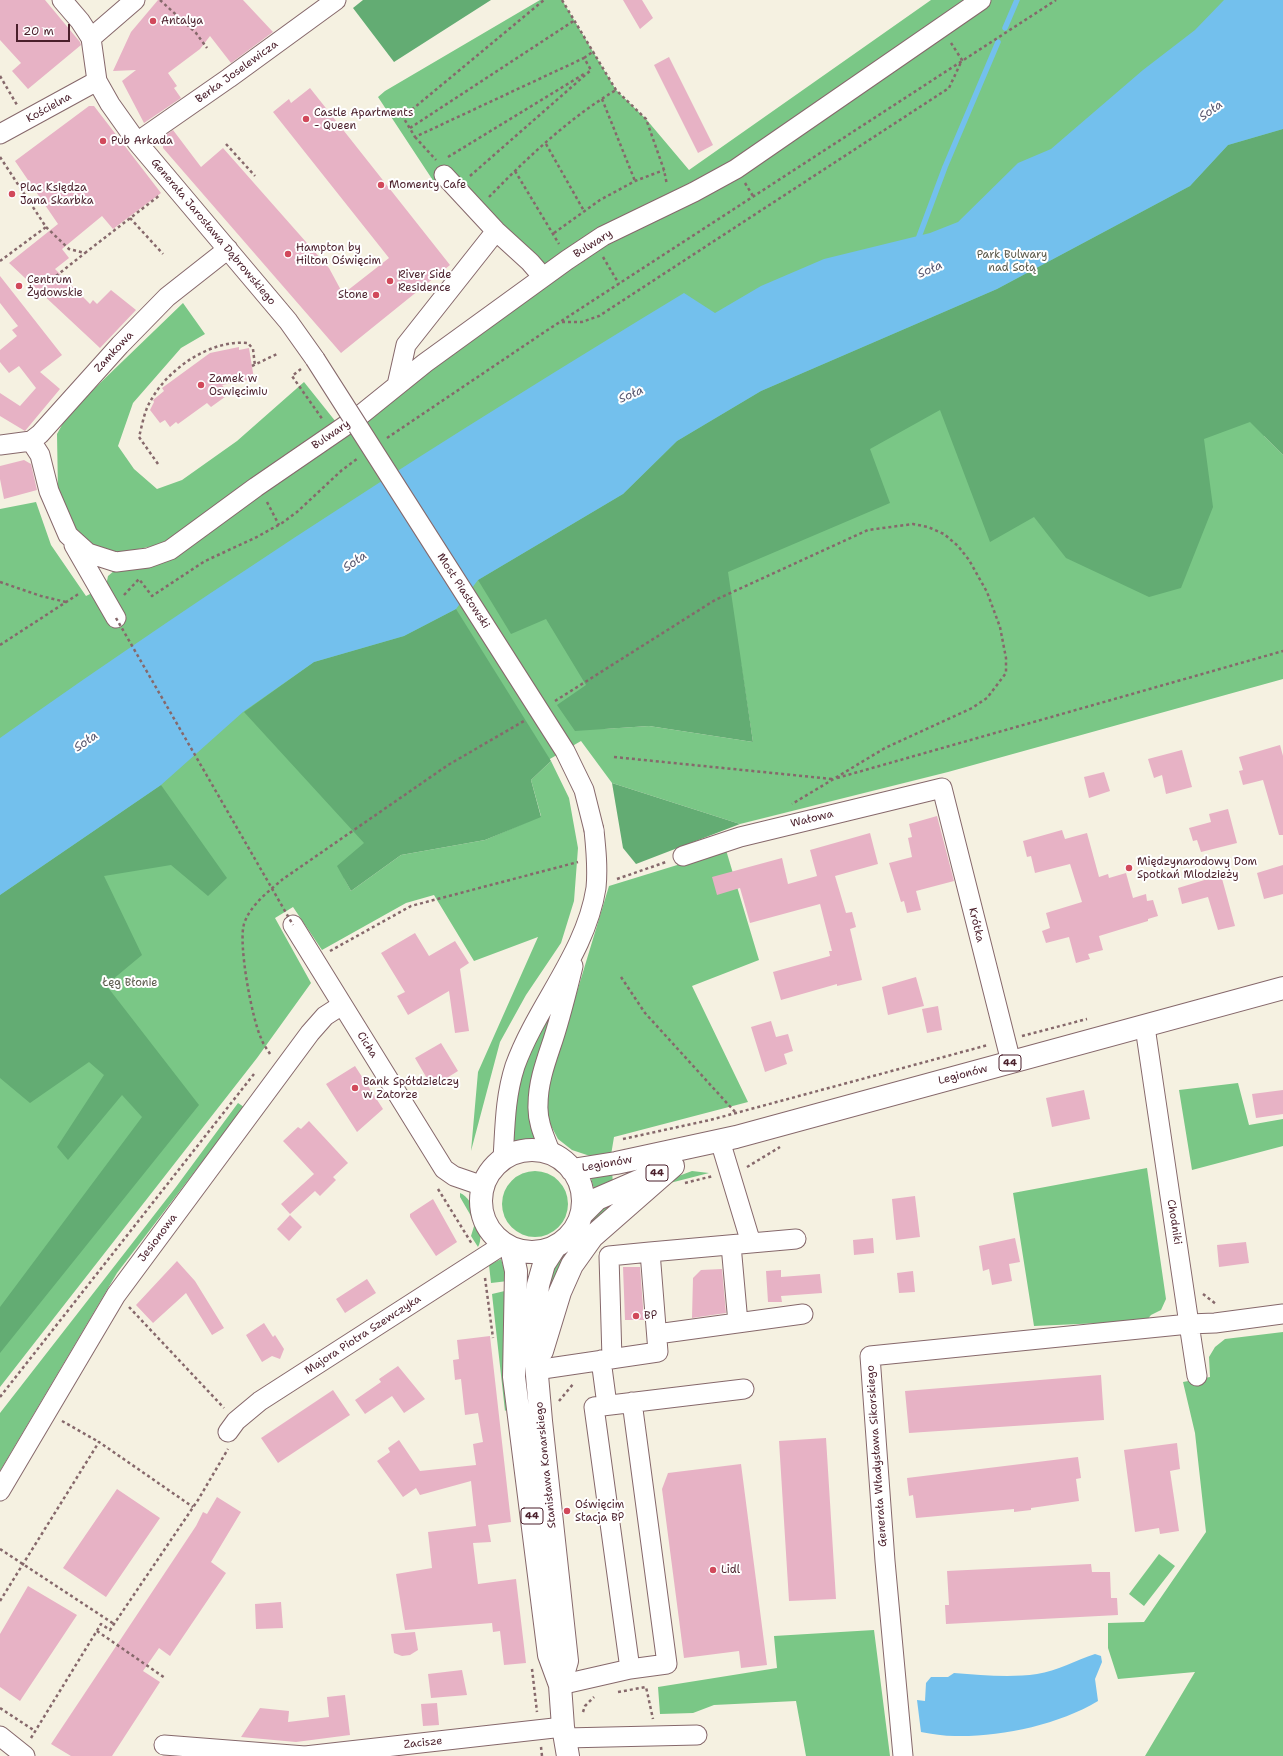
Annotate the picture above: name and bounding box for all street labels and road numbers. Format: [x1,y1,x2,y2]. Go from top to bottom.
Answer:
street label: Berka Joselewicza [193,38,281,106]
street label: Kościelna [24,90,74,126]
street label: Generała Jarosława Dąbrowskiego [148,156,278,308]
street label: Bulwary [571,227,615,261]
street label: Zamkowa [92,329,136,375]
street label: Bulwary [309,417,353,453]
street label: Most Piastowski [434,551,492,631]
street label: Wałowa [789,807,835,831]
street label: Krótka [965,906,987,944]
street label: Cicha [354,1029,380,1061]
road number: 44 [999,1055,1021,1071]
street label: Legionów [937,1062,989,1088]
street label: Legionów [581,1153,633,1175]
road number: 44 [646,1165,668,1181]
street label: Chodniki [1164,1198,1184,1246]
street label: Jesionowa [136,1211,180,1265]
street label: Majora Piotra Szewczyka [302,1292,424,1378]
street label: Generała Władysława Sikorskiego [864,1365,890,1547]
street label: Stanisława Konarskiego [533,1401,559,1529]
road number: 44 [521,1508,543,1524]
street label: Zacisze [403,1734,443,1752]

